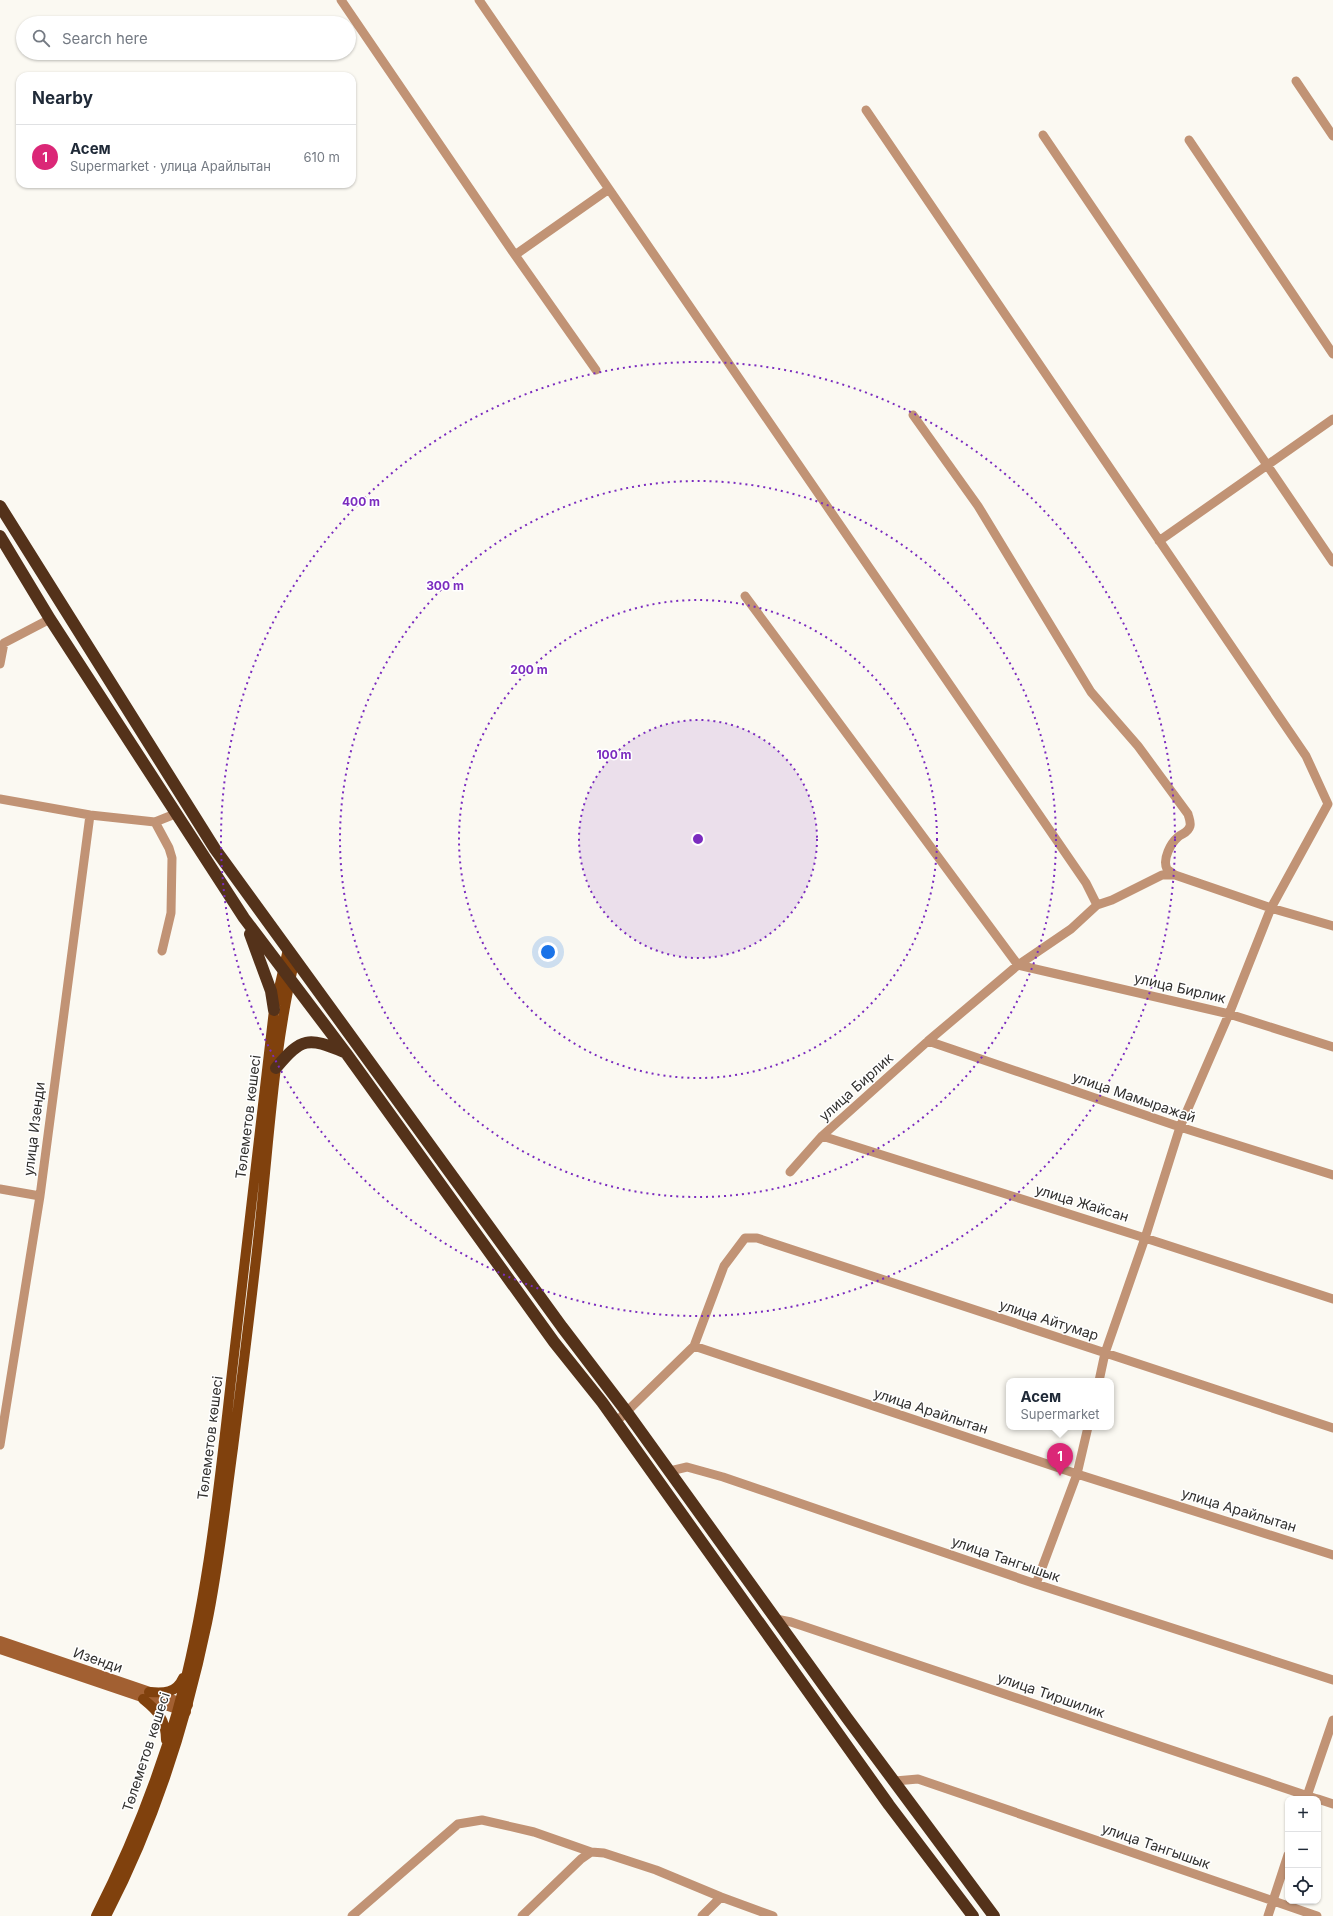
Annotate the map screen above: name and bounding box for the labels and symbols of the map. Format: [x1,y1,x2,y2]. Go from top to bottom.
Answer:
text: 400 m [342,494,380,509]
text: 300 m [426,578,464,593]
text: 200 m [510,662,548,677]
text: 100 m [596,747,632,762]
centre of rings [691,832,705,846]
your location [538,942,558,962]
street label: улица Бирлик [1133,969,1228,1006]
street label: улица Бирлик [815,1049,896,1124]
street label: Төлеметов көшесі [231,1054,264,1180]
street label: улица Мамыражай [1070,1067,1198,1126]
street label: улица Изенди [19,1081,48,1177]
street label: улица Жайсан [1033,1180,1131,1225]
street label: улица Айтумар [997,1295,1101,1344]
street label: Төлеметов көшесі [193,1375,226,1501]
street label: улица Арайлытан [872,1384,990,1437]
pin: 1 [1047,1443,1073,1476]
street label: улица Арайлытан [1180,1484,1299,1535]
street label: улица Тангышык [950,1532,1063,1585]
street label: Изенди [71,1643,125,1676]
street label: улица Тиршилик [995,1668,1108,1721]
street label: Төлеметов көшесі [118,1690,173,1814]
street label: улица Тангышык [1100,1819,1213,1872]

